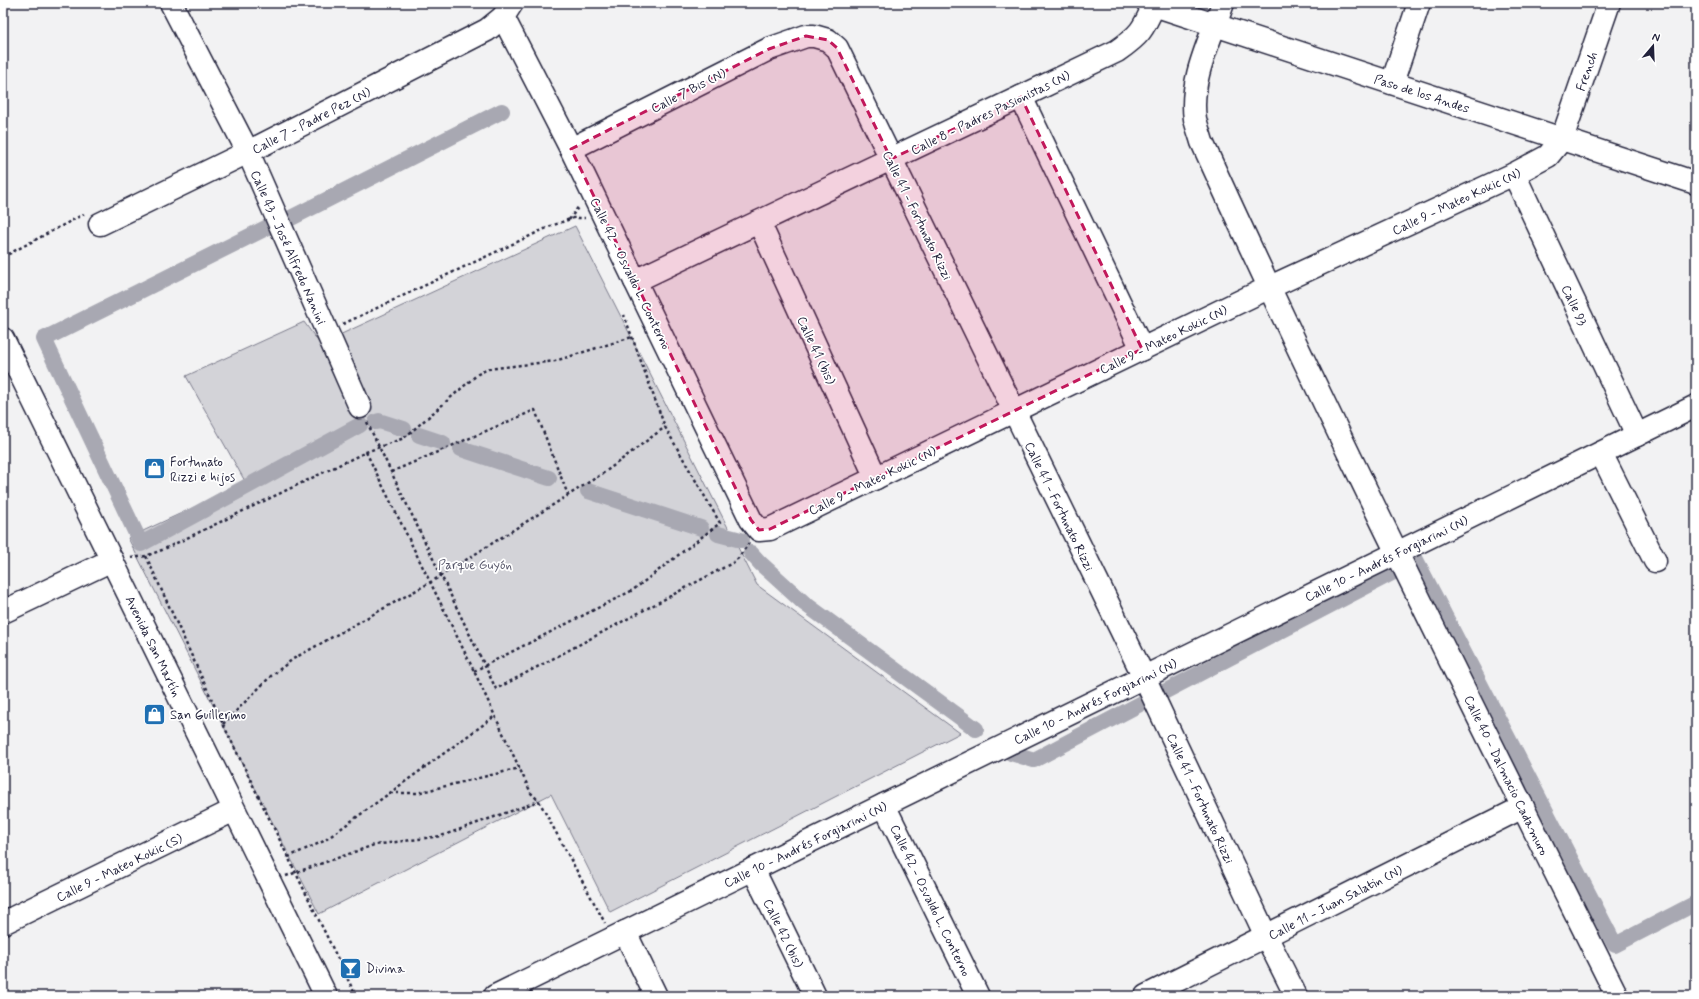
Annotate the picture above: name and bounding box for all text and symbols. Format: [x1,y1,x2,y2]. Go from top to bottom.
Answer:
north arrow [1633,26,1673,66]
text: N [1650,30,1662,45]
street label: French [1573,49,1602,94]
street label: Calle 7 Bis (N) [648,65,729,118]
street label: Calle 8 - Padres Pasionistas (N) [908,67,1073,159]
street label: Paso de los Andes [1372,71,1472,118]
street label: Calle 7 - Padre Pez (N) [249,84,374,159]
street label: Calle 41 - Fortunato Rizzi [878,148,955,283]
street label: Calle 9 - Mateo Kokic (N) [1390,165,1524,240]
street label: Calle 43 - José Alfredo Nanini [246,168,329,327]
street label: Calle 42 - Osvaldo L. Conterno [585,195,674,352]
street label: Calle 93 [1557,282,1591,329]
street label: Calle 9 - Mateo Kokic (N) [1097,302,1231,379]
street label: Calle 41 (bis) [792,314,839,388]
street label: Calle 41 - Fortunato Rizzi [1020,439,1097,574]
street label: Calle 9 - Mateo Kokic (N) [806,443,940,520]
place label: Fortunato Rizzi e hijos [170,454,235,486]
shop icon: Fortunato Rizzi e hijos [141,455,167,481]
street label: Calle 10 - Andrés Forgiarini (N) [1302,512,1471,606]
park label: Parque Guyón [438,557,512,574]
street label: Avenida San Martín [121,593,184,700]
street label: Calle 10 - Andrés Forgiarini (N) [1011,655,1180,749]
street label: Calle 40 - Dalmacio Cadamuro [1459,693,1552,859]
shop icon: San Guillermo [141,701,167,727]
place label: San Guillermo [170,707,246,724]
street label: Calle 41 - Fortunato Rizzi [1162,731,1237,867]
street label: Calle 10 - Andrés Forgiarini (N) [721,798,890,892]
street label: Calle 42 - Osvaldo L. Conterno [885,822,974,979]
street label: Calle 9 - Mateo Kokic (S) [54,830,186,906]
street label: Calle 11 - Juan Salatin (N) [1266,862,1406,945]
street label: Calle 42 (bis) [759,896,807,971]
bar icon: Divina [338,955,364,981]
place label: Divina [366,961,405,978]

